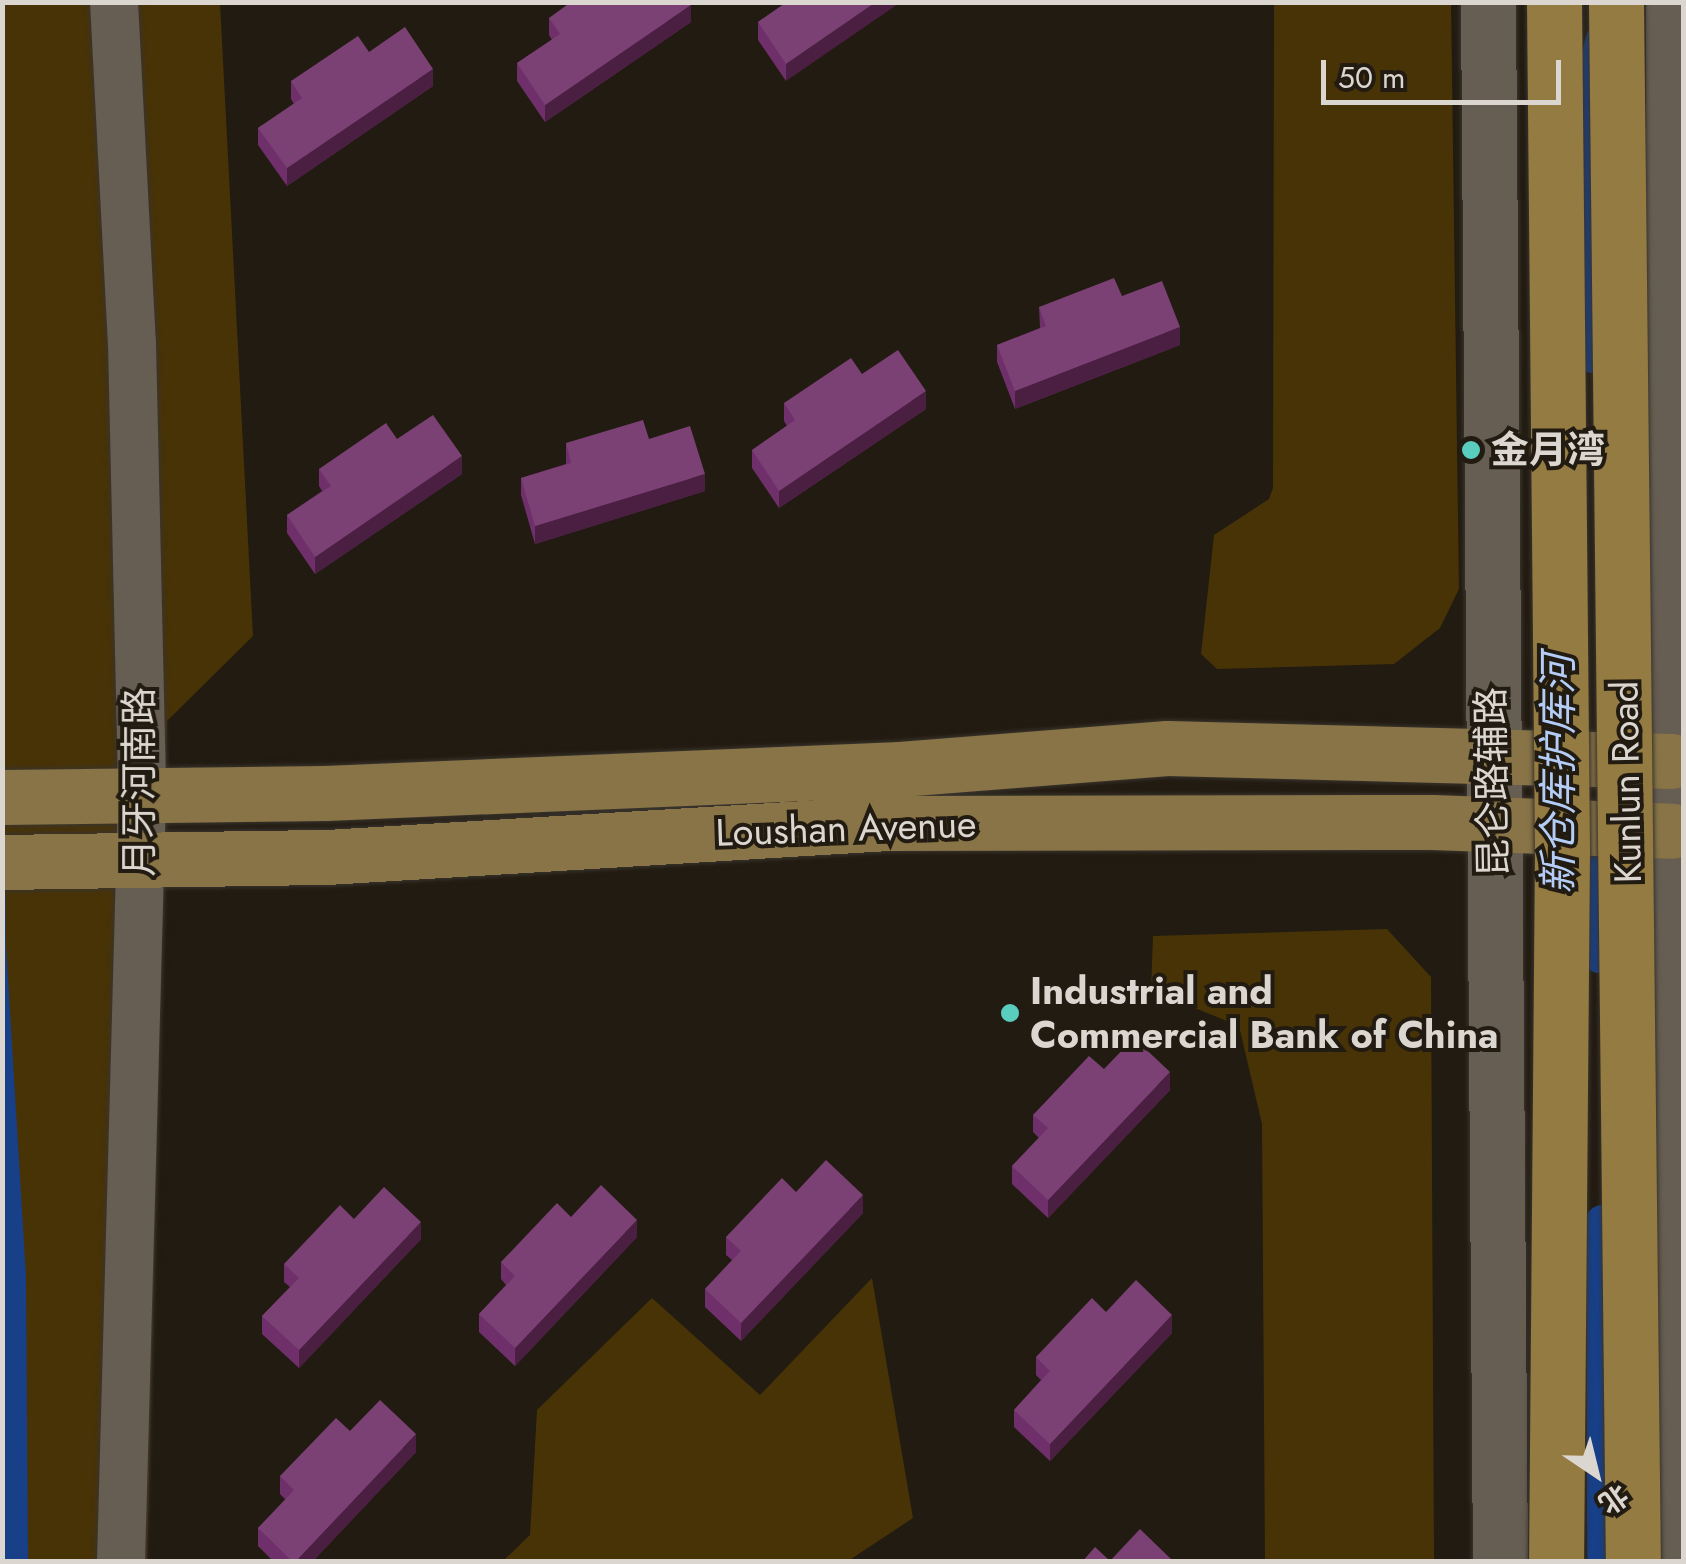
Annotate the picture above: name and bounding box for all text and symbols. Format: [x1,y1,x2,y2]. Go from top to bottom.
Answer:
scale bar [1326,40,1566,102]
text: 50 m [1338,56,1405,99]
place label: 金月湾 [1491,427,1605,473]
marker: 金月湾 [1460,439,1482,461]
water label: 新仓库护库河 [1534,654,1582,894]
street label: Kunlun Road [1601,680,1651,884]
street label: 月牙河南路 [116,687,162,877]
street label: 昆仑路辅路 [1468,687,1516,877]
street label: Loushan Avenue [715,801,977,855]
place label: Industrial and Commercial Bank of China [1030,968,1498,1058]
marker: Industrial and Commercial Bank of China [999,1002,1021,1024]
north arrow [1546,1424,1646,1524]
text: 北 [1590,1474,1637,1524]

